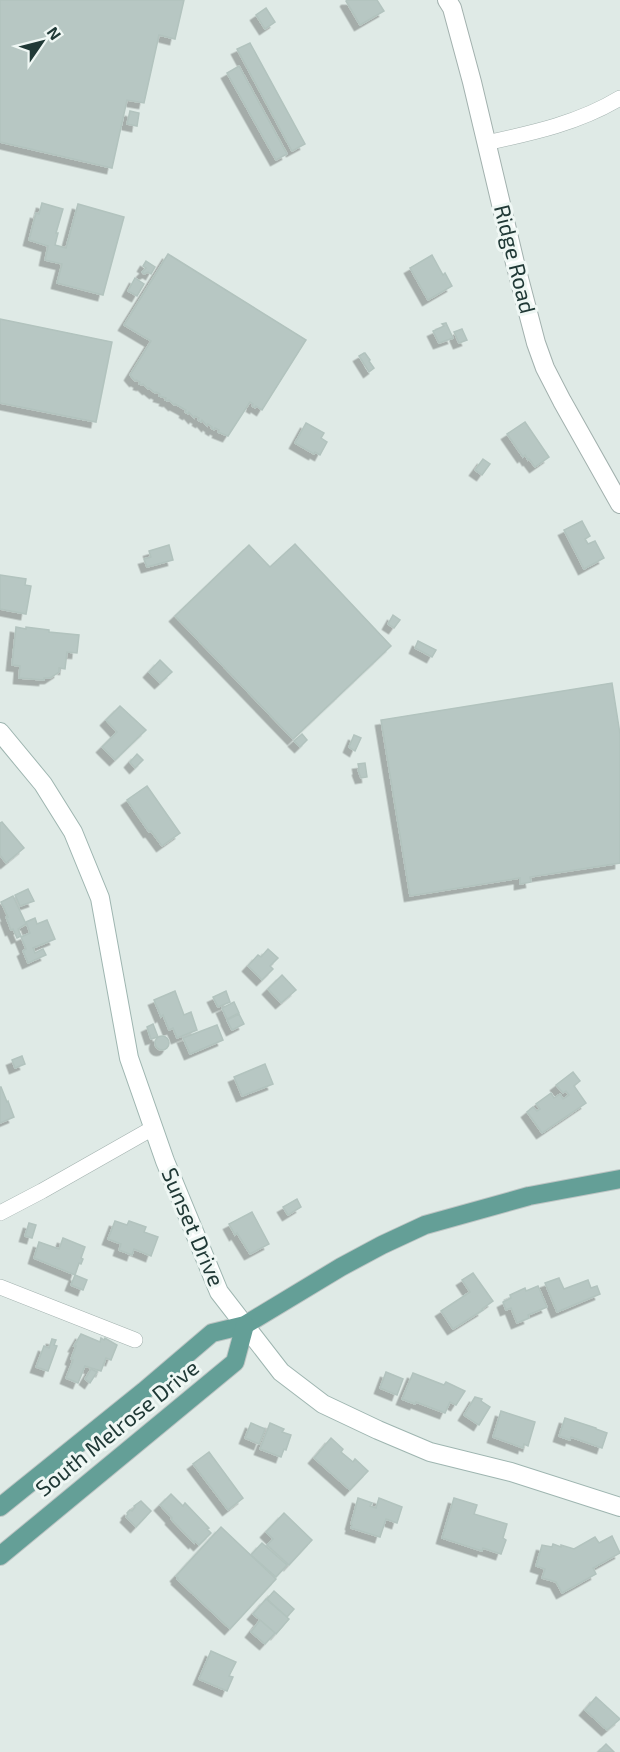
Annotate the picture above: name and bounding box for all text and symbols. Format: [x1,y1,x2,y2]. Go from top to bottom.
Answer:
north arrow [12,12,72,72]
text: N [44,23,66,43]
street label: Ridge Road [490,202,542,316]
street label: Sunset Drive [157,1163,231,1290]
street label: South Melrose Drive [30,1353,203,1501]

